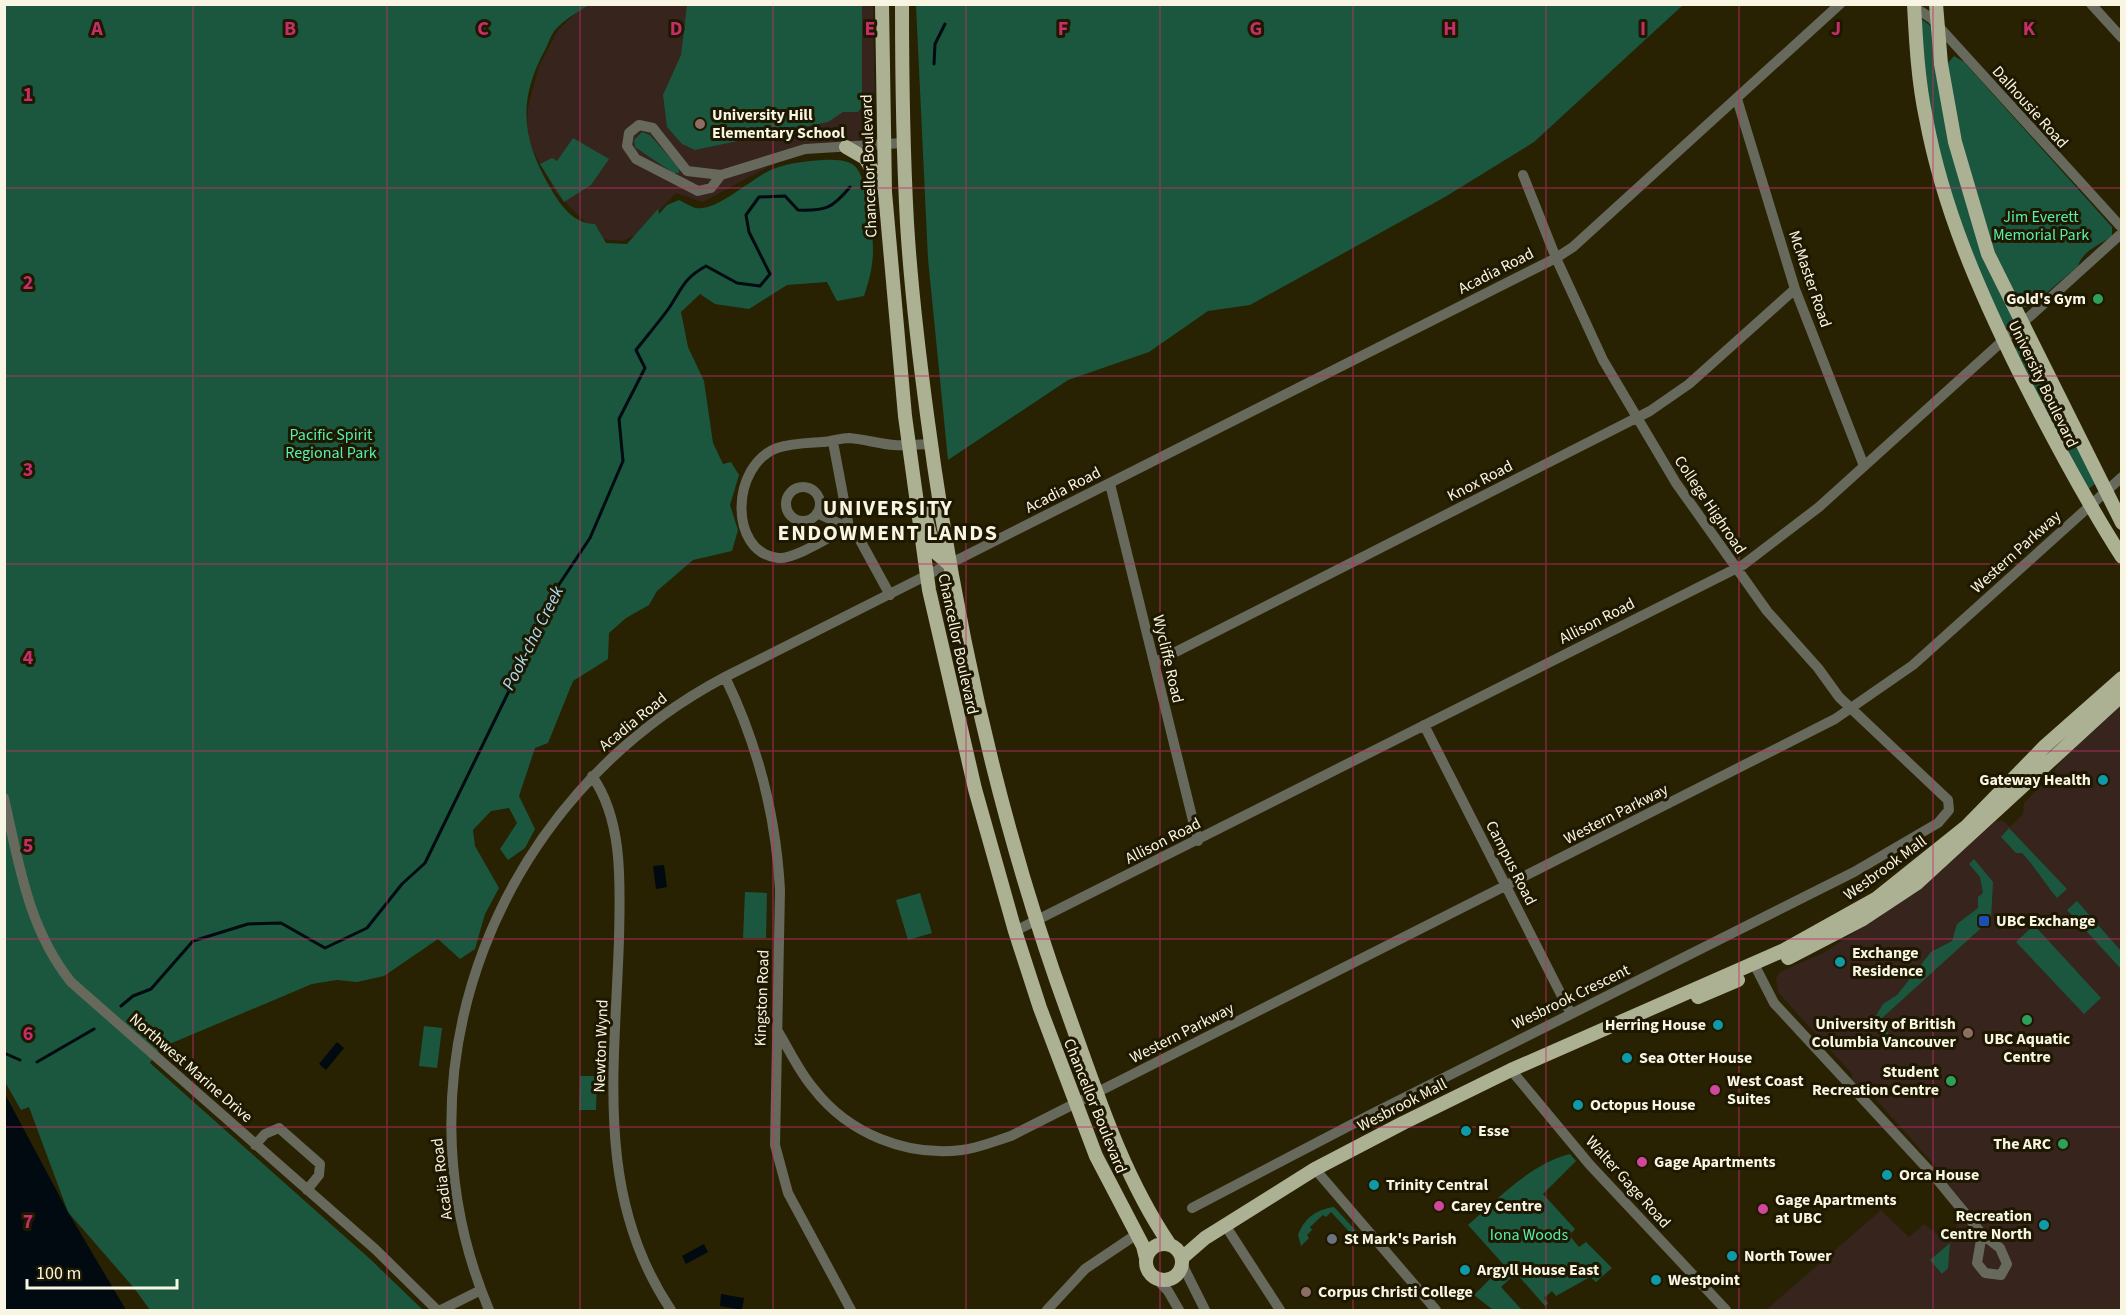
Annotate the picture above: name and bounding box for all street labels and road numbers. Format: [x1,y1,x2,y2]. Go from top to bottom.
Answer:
street label: Dalhousie Road [1987,61,2073,153]
street label: Chancellor Boulevard [856,94,882,238]
street label: McMaster Road [1783,228,1837,330]
street label: Acadia Road [1454,243,1538,299]
street label: University Boulevard [2003,317,2083,451]
street label: College Highroad [1669,451,1751,559]
street label: Knox Road [1443,455,1517,507]
street label: Acadia Road [1021,462,1105,518]
street label: Western Parkway [1966,505,2066,598]
street label: Chancellor Boulevard [932,572,984,716]
street label: Allison Road [1555,592,1639,650]
street label: Wycliffe Road [1147,613,1189,705]
street label: Acadia Road [594,688,672,756]
street label: Western Parkway [1560,778,1672,850]
street label: Allison Road [1121,812,1205,870]
street label: Campus Road [1480,817,1542,909]
street label: Wesbrook Mall [1839,830,1931,906]
street label: Kingston Road [749,949,775,1047]
street label: Wesbrook Crescent [1509,959,1634,1035]
street label: Western Parkway [1126,997,1238,1069]
street label: Newton Wynd [588,999,614,1093]
street label: Northwest Marine Drive [125,1008,257,1128]
street label: Chancellor Boulevard [1058,1035,1132,1177]
street label: Wesbrook Mall [1353,1073,1451,1137]
street label: Walter Gage Road [1580,1131,1676,1233]
street label: Acadia Road [426,1137,458,1221]

